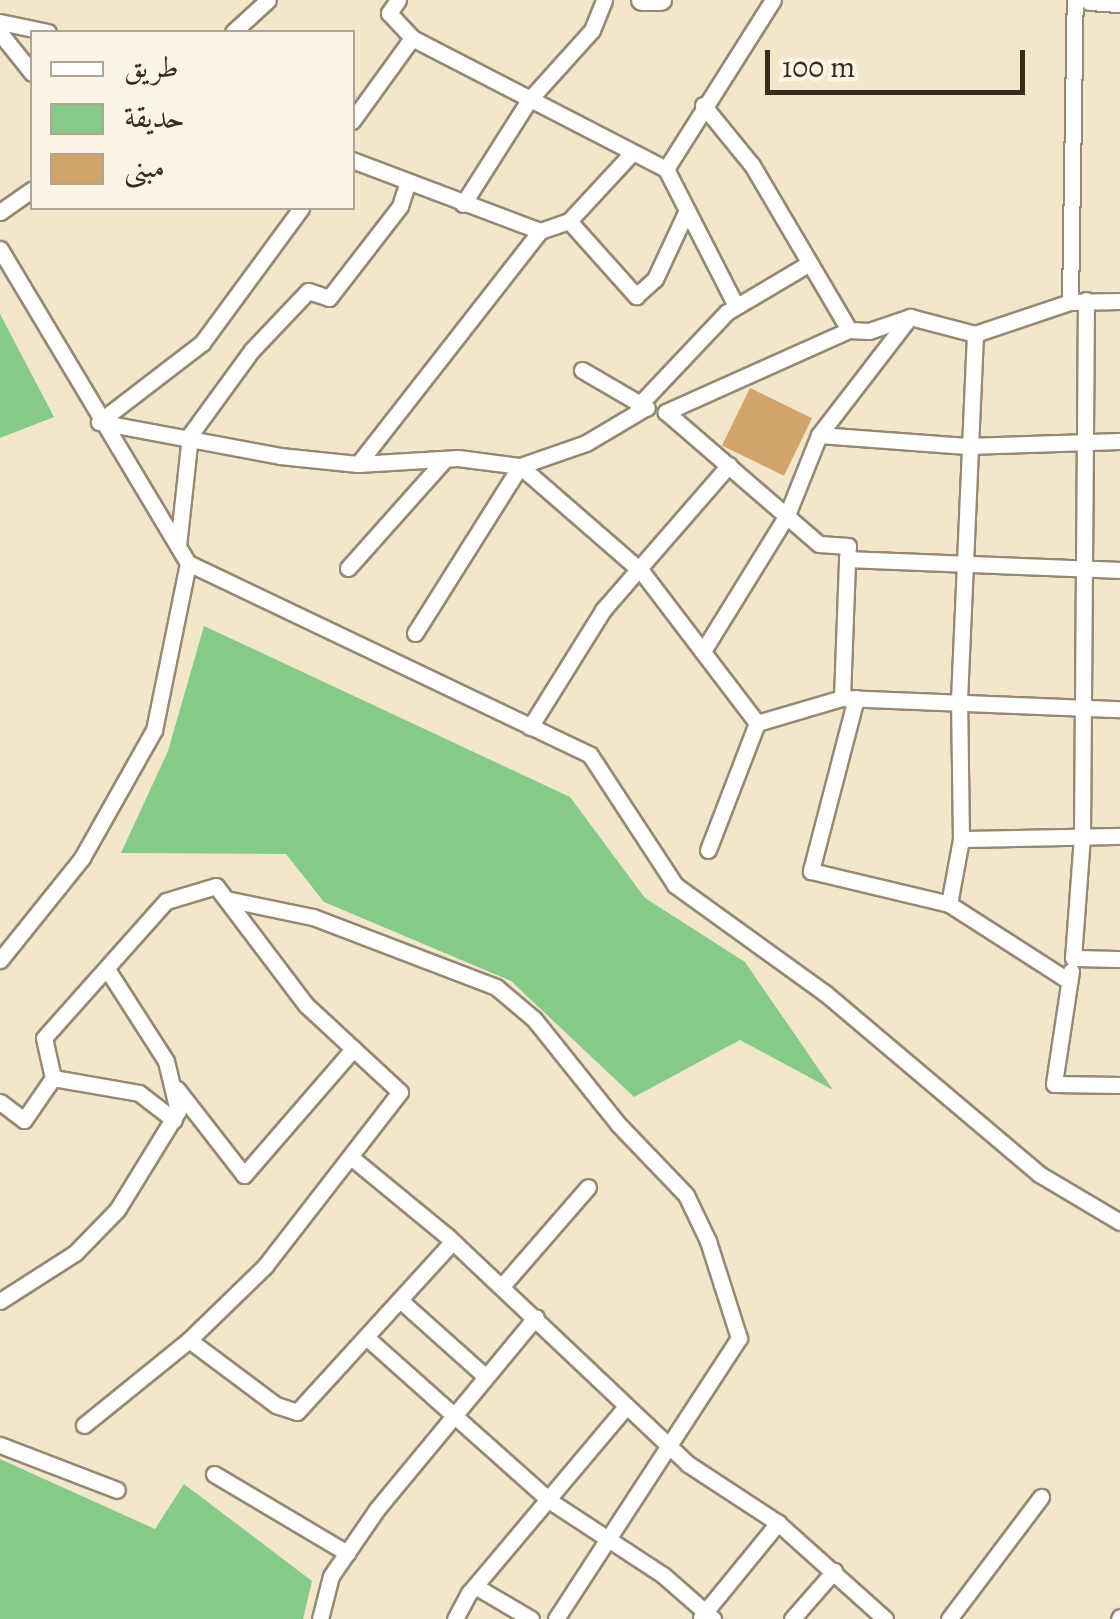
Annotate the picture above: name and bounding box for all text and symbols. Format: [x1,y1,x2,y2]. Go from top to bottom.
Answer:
legend [30,30,355,210]
scale bar [770,30,1030,92]
text: طريق [124,47,179,87]
text: 100 m [782,47,855,87]
text: حديقة [124,97,185,137]
text: مبنى [124,147,165,187]

